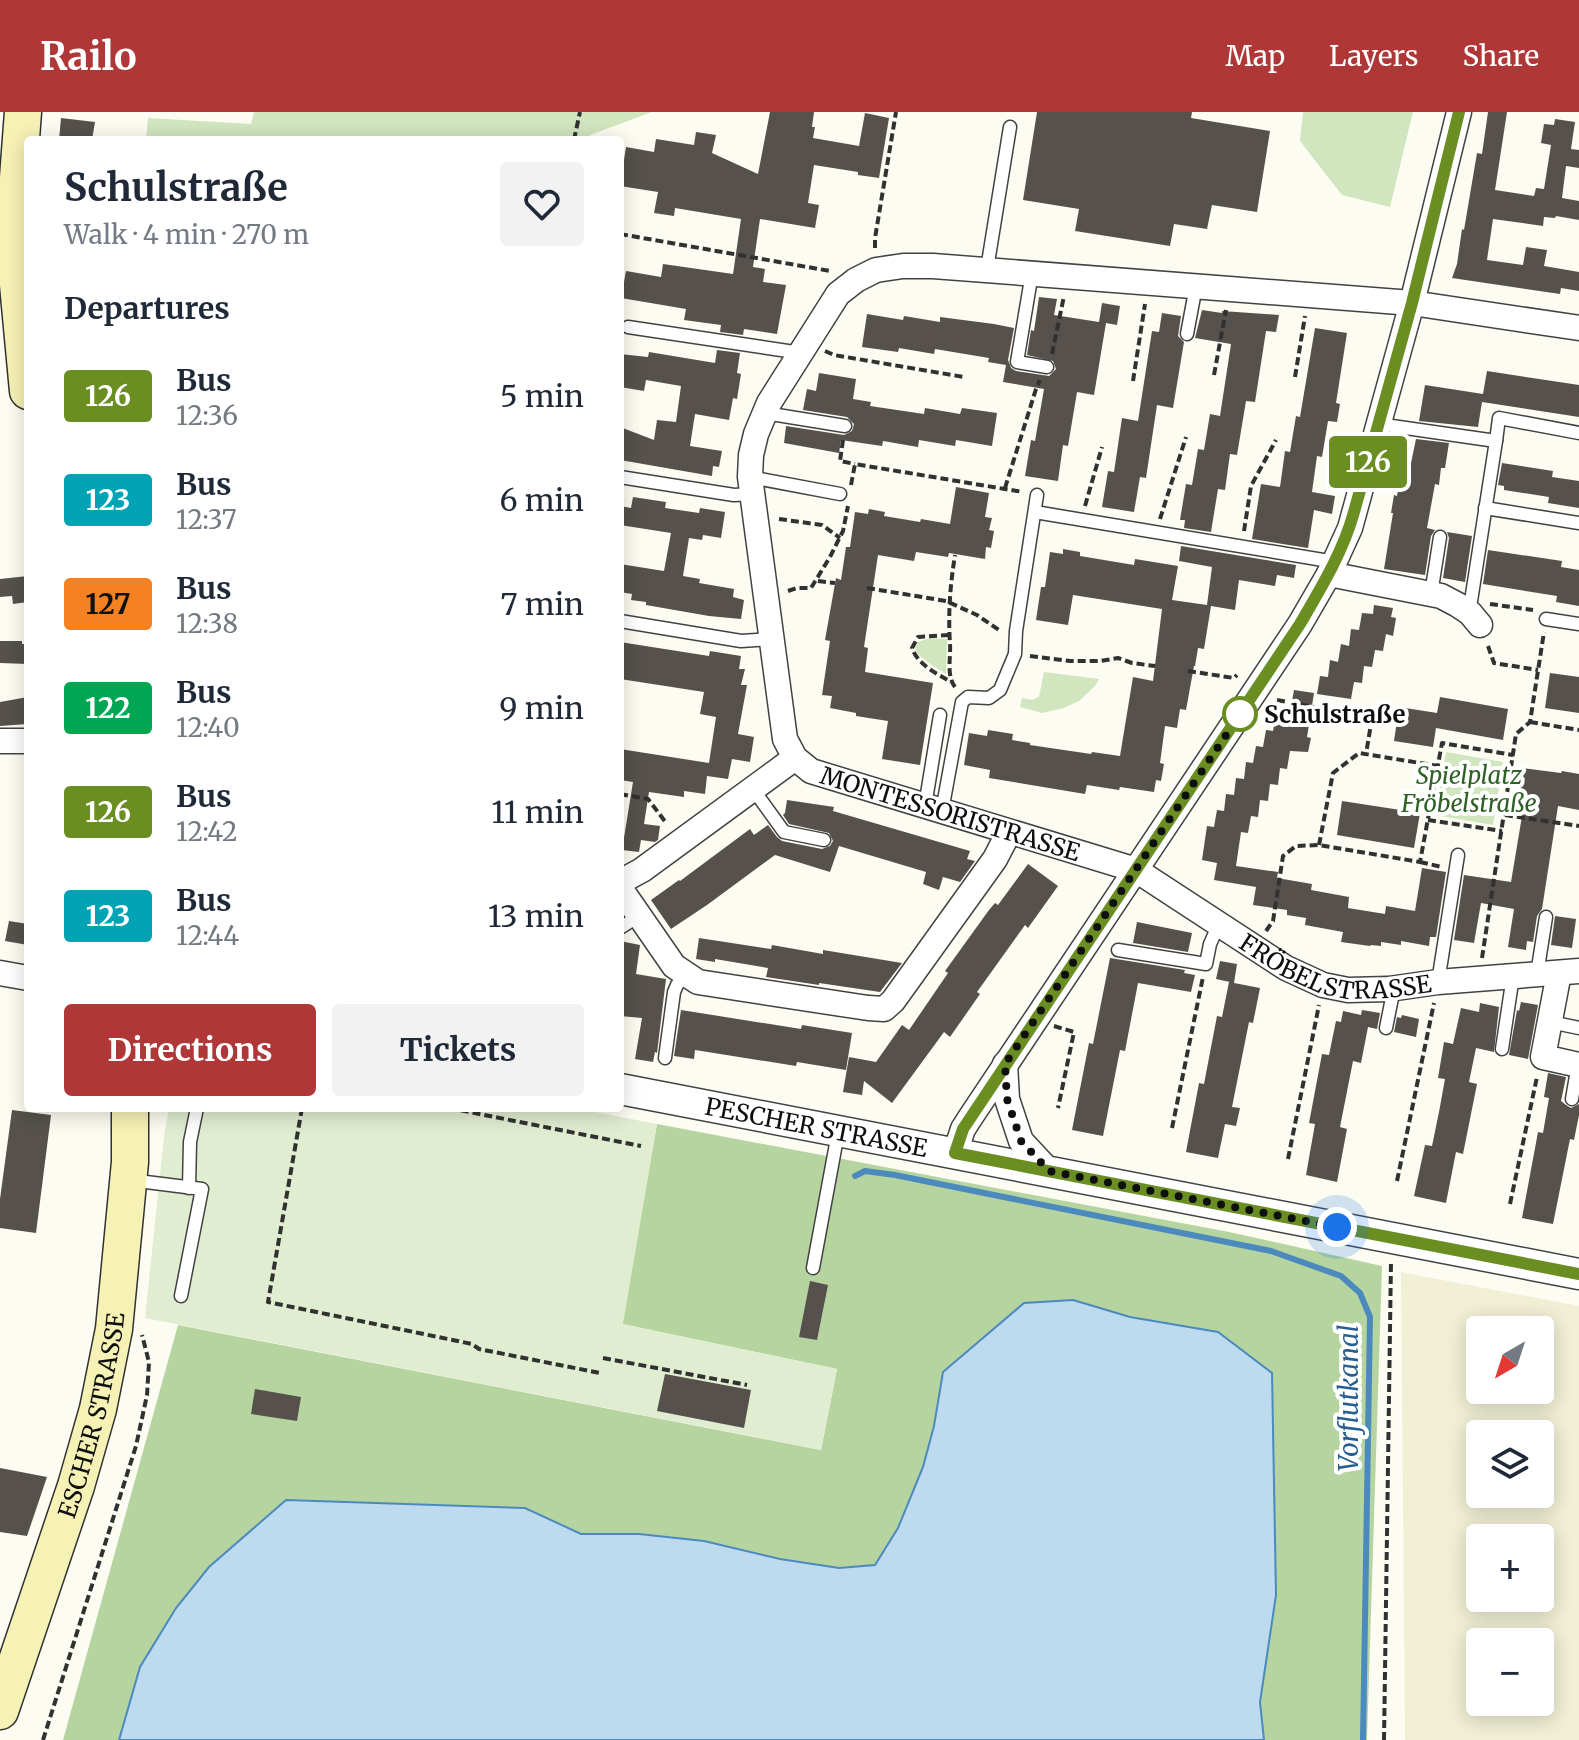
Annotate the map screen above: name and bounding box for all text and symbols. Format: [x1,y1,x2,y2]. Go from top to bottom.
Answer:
text: Railo [40,33,137,80]
text: Map [1225,38,1285,74]
text: Layers [1329,38,1418,74]
text: Share [1462,38,1539,74]
button: heart [500,162,584,246]
text: Schulstraße [64,164,288,211]
text: Walk · 4 min · 270 m [64,218,309,251]
text: Departures [64,289,230,327]
text: Bus [176,361,232,399]
text: 5 min [500,377,584,415]
text: 126 [85,378,131,414]
text: 12:36 [176,399,238,432]
line badge: 126 [1322,436,1414,488]
text: 126 [1345,444,1391,480]
text: Bus [176,465,232,503]
text: 6 min [499,481,584,519]
text: 123 [86,482,130,518]
text: 12:37 [176,503,237,536]
text: Bus [176,569,232,607]
text: 7 min [500,585,584,623]
text: 127 [85,586,131,622]
text: 12:38 [176,607,238,640]
text: Bus [176,673,232,711]
text: 9 min [499,689,584,727]
text: 122 [85,690,131,726]
marker: Schulstraße [1223,697,1257,731]
place label: Schulstraße [1264,699,1405,730]
text: 12:40 [176,711,240,744]
street label: MONTESSORISTRASSE [817,759,1085,868]
park label: Spielplatz Fröbelstraße [1400,760,1537,819]
text: Bus [176,777,232,815]
text: 11 min [491,793,584,831]
text: 126 [85,794,131,830]
text: 12:42 [176,815,237,848]
text: Bus [176,881,232,919]
text: 13 min [488,897,584,935]
text: 123 [86,898,130,934]
text: 12:44 [176,919,239,952]
street label: FRÖBELSTRASSE [1234,926,1434,1006]
button: Directions [64,1004,316,1096]
button: Tickets [332,1004,584,1096]
street label: PESCHER STRASSE [703,1090,931,1164]
your location [1317,1207,1357,1247]
street label: ESCHER STRASSE [51,1311,131,1522]
north arrow [1466,1316,1554,1404]
map controls [1466,1316,1554,1716]
water label: Vorflutkanal [1332,1325,1365,1471]
button: layers [1466,1420,1554,1508]
button: + [1466,1524,1554,1612]
button: − [1466,1628,1554,1716]

